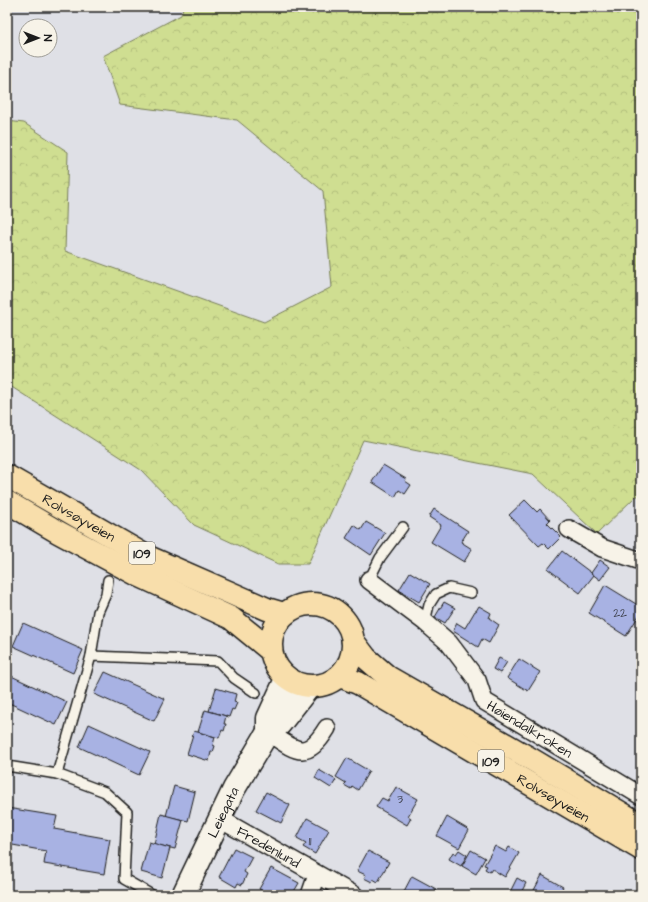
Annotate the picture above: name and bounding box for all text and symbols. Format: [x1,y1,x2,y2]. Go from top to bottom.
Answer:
north arrow [18,18,58,58]
text: N [40,35,55,42]
street label: Rolvsøyveien [38,489,119,547]
road number: 109 [129,542,155,564]
house number: 22 [613,605,627,622]
street label: Høiendalkroken [483,696,576,763]
road number: 109 [478,750,504,772]
street label: Rolvsøyveien [513,769,593,828]
street label: Leiegata [203,784,245,841]
house number: 3 [397,791,403,808]
street label: Fredenlund [233,821,304,874]
house number: 11 [308,833,312,850]

